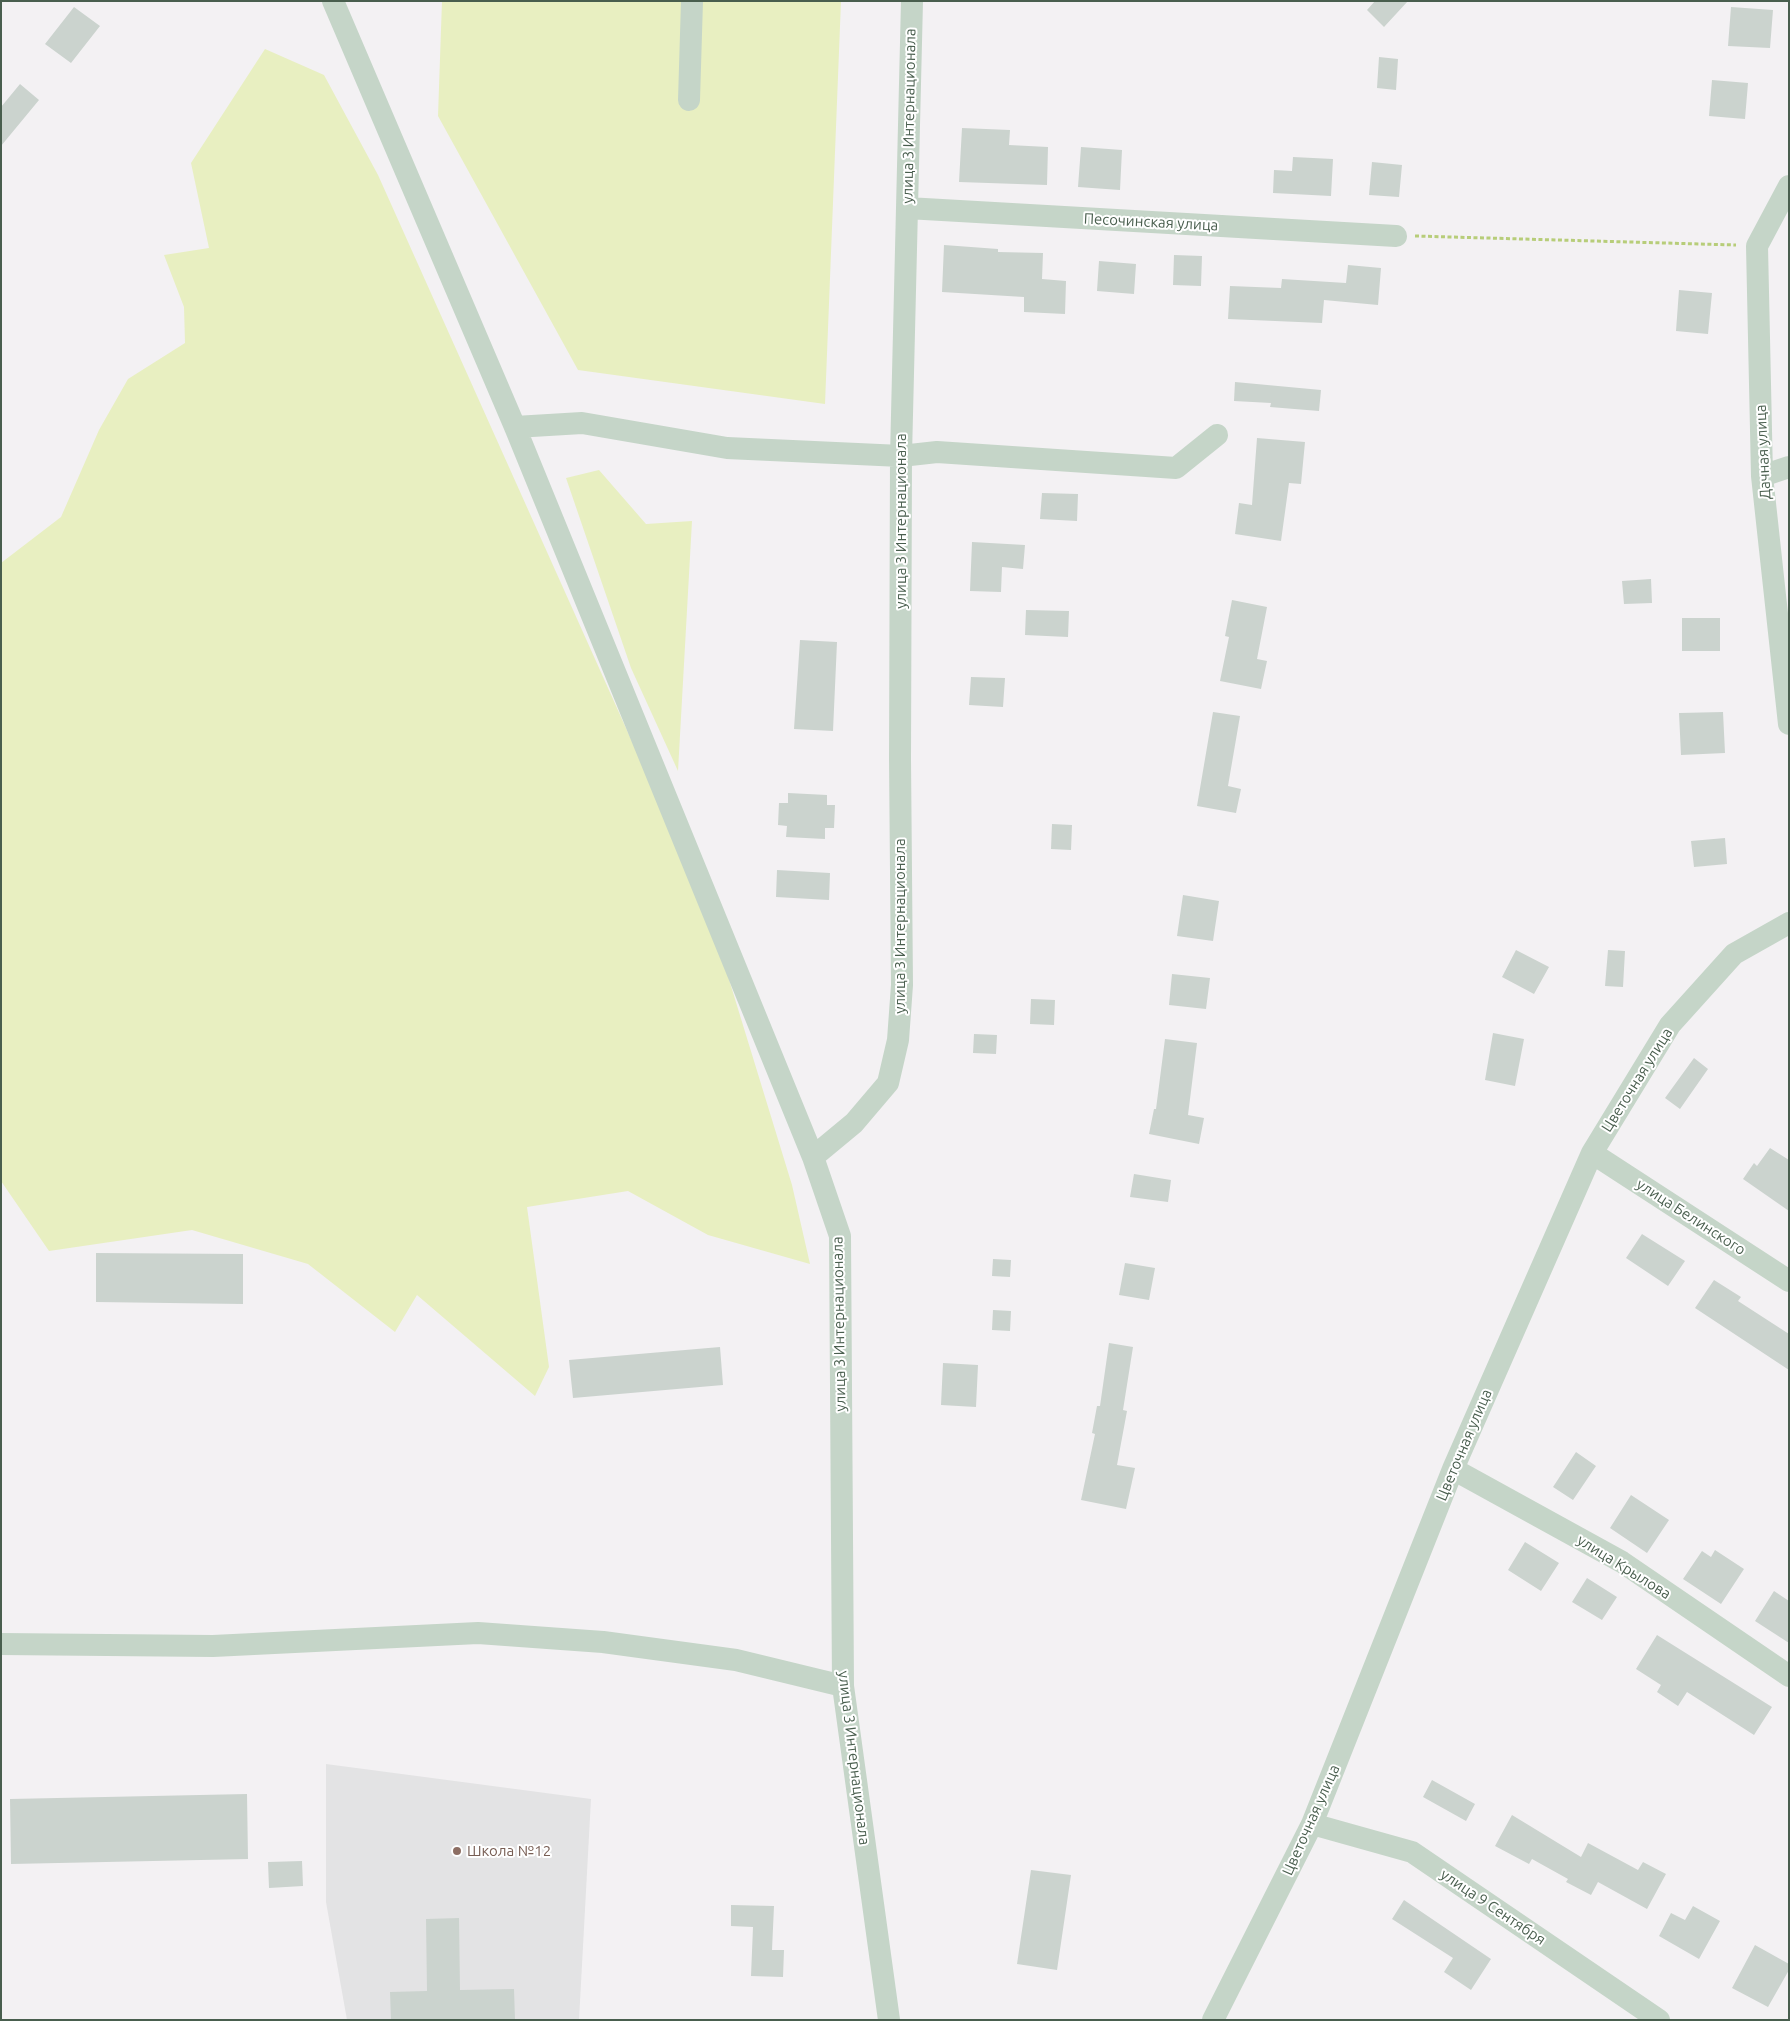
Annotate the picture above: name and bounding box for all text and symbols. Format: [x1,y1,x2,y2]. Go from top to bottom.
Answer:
street label: улица 3 Интернационала [898,28,920,204]
street label: Песочинская улица [1083,209,1219,235]
street label: Дачная улица [1752,404,1774,500]
street label: улица 3 Интернационала [892,433,910,609]
street label: улица 3 Интернационала [891,838,909,1014]
street label: Цветочная улица [1598,1025,1676,1135]
street label: улица Белинского [1633,1175,1749,1259]
street label: улица 3 Интернационала [828,1236,850,1412]
street label: Цветочная улица [1432,1387,1496,1503]
street label: улица Крылова [1574,1531,1674,1603]
street label: улица 3 Интернационала [834,1670,874,1846]
street label: Цветочная улица [1278,1762,1344,1878]
place label: Школа №12 [467,1842,551,1860]
marker: Школа №12 [451,1845,463,1857]
street label: улица 9 Сентября [1437,1865,1549,1949]

